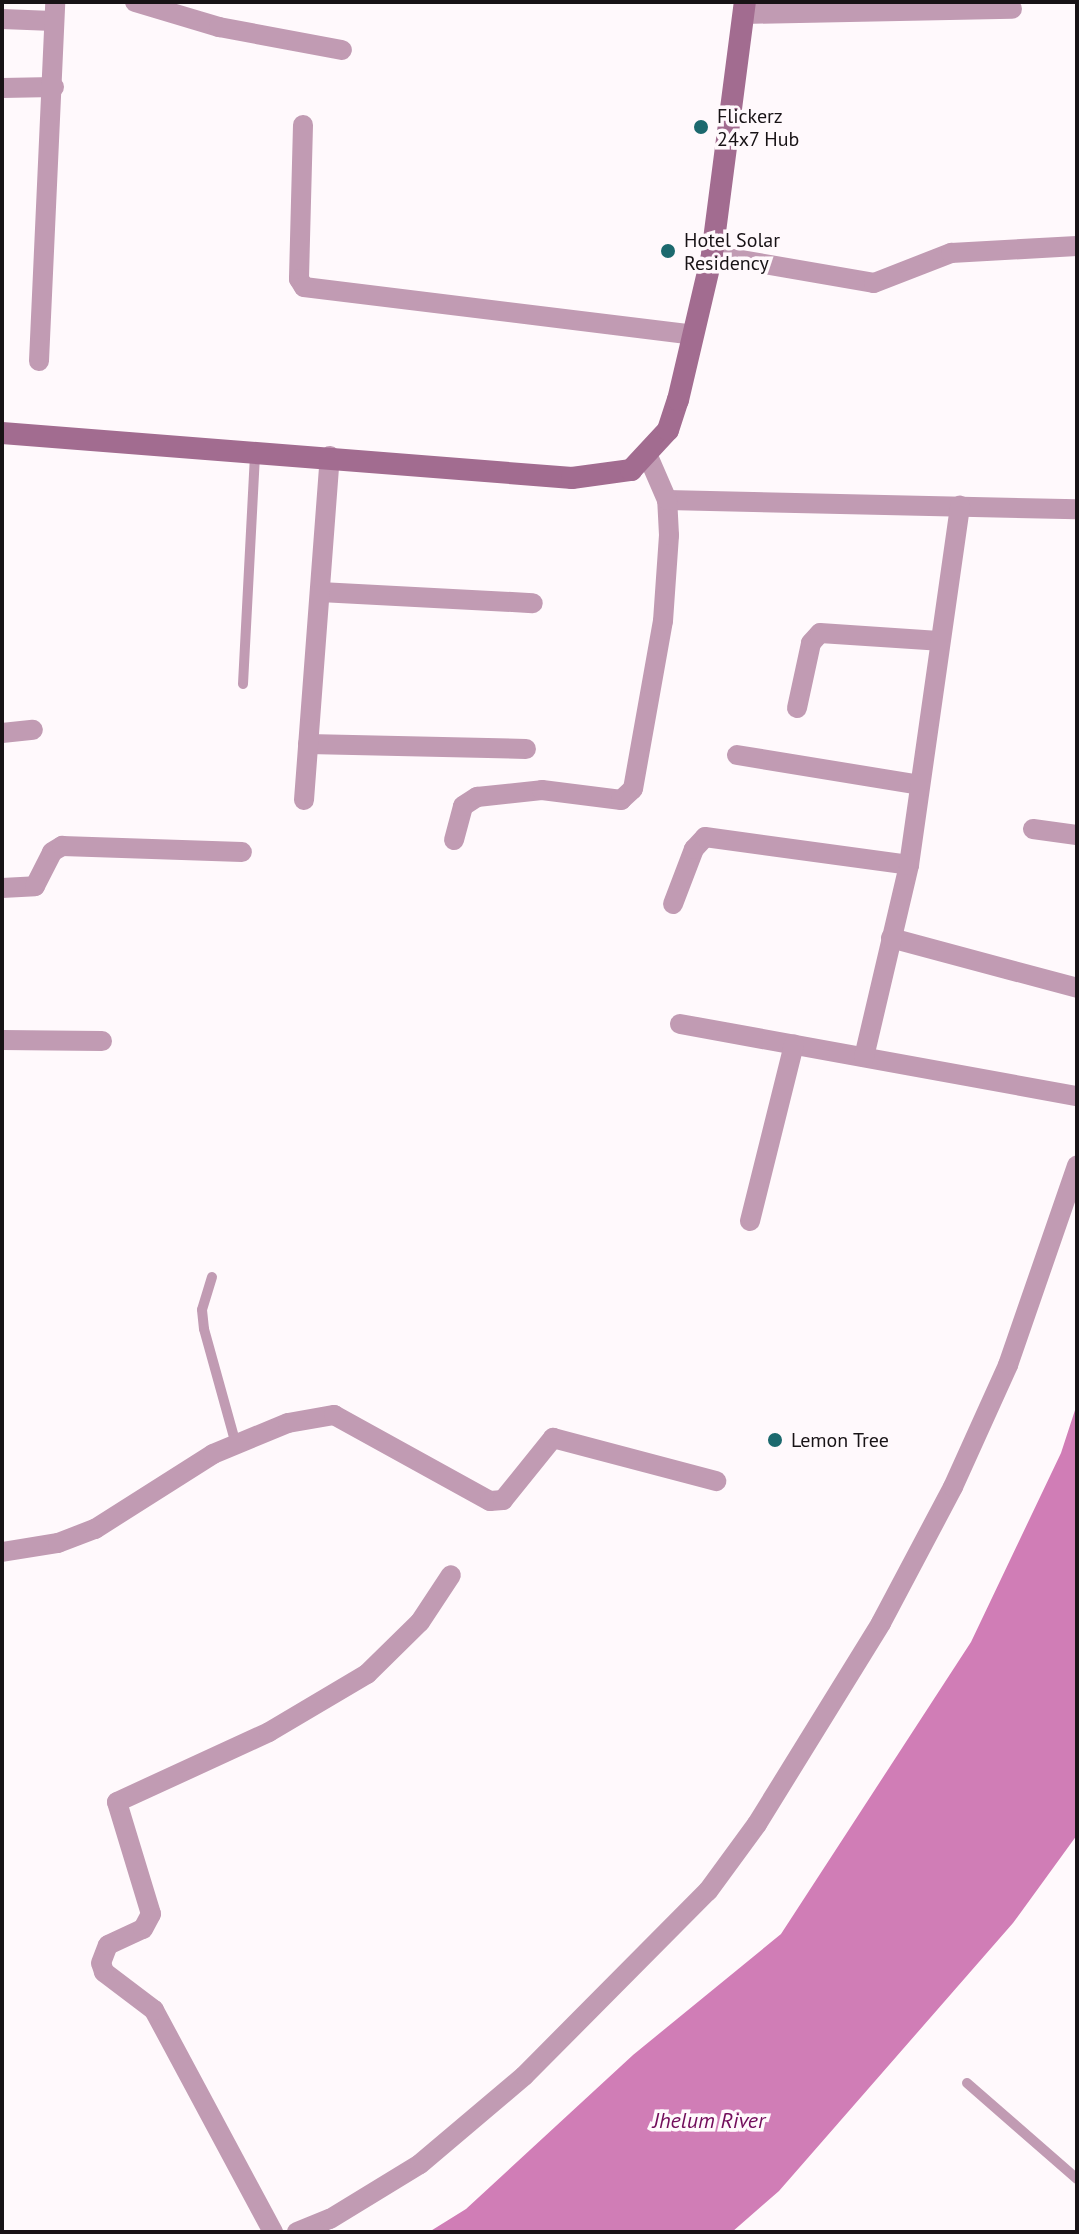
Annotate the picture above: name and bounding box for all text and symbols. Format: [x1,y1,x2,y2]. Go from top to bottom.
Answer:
place label: Flickerz 24x7 Hub [717,104,800,151]
marker: Flickerz 24x7 Hub [692,118,710,136]
place label: Hotel Solar Residency [684,228,780,275]
marker: Hotel Solar Residency [659,242,677,260]
place label: Lemon Tree [791,1428,889,1452]
marker: Lemon Tree [766,1431,784,1449]
water label: Jhelum River [653,2108,765,2134]

